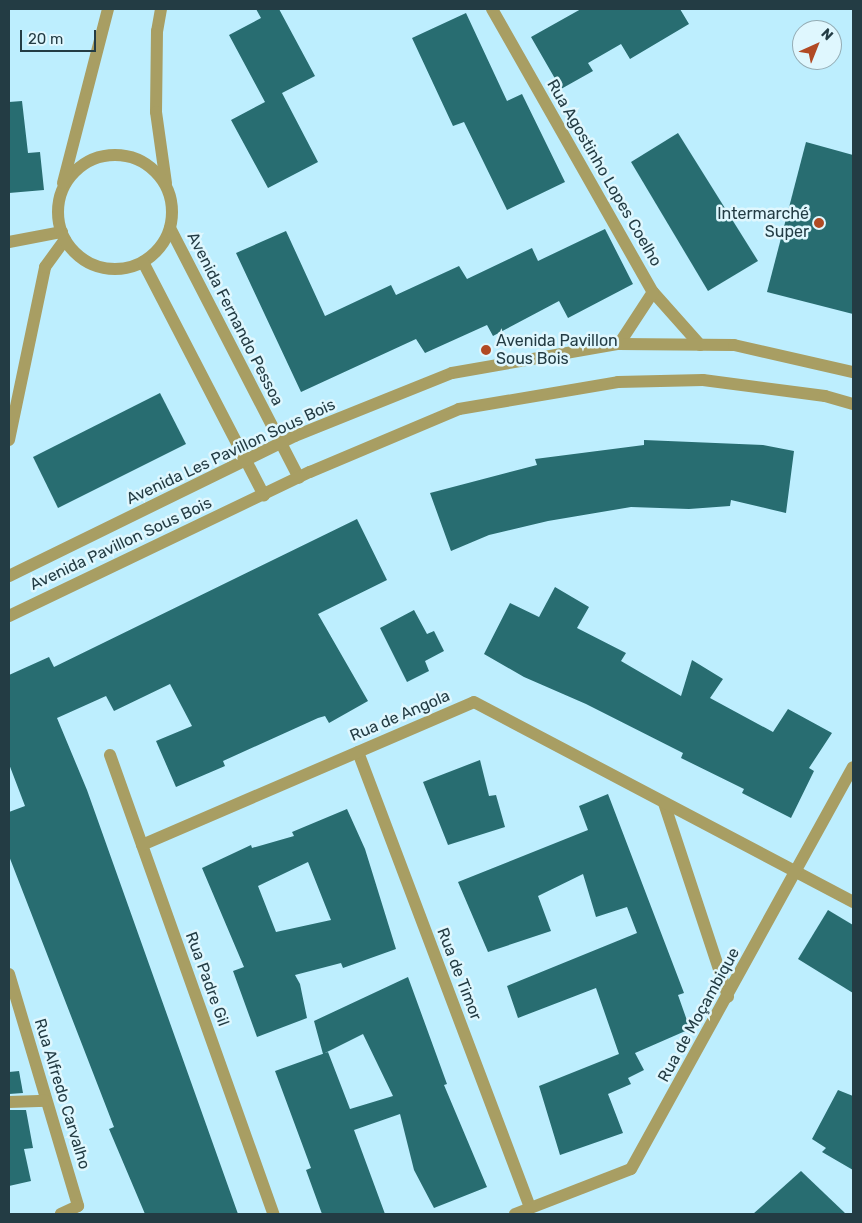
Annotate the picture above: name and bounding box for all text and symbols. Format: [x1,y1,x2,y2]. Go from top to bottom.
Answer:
scale bar [22,20,99,52]
north arrow [792,20,842,70]
text: N [818,25,837,44]
text: 20 m [28,30,63,48]
street label: Rua Agostinho Lopes Coelho [542,76,666,270]
place label: Intermarché Super [717,204,809,242]
marker: Intermarché Super [813,217,825,229]
street label: Avenida Fernando Pessoa [183,229,287,409]
place label: Avenida Pavillon Sous Bois [496,331,618,369]
marker: Avenida Pavillon Sous Bois [480,344,492,356]
street label: Avenida Les Pavillon Sous Bois [123,395,339,509]
street label: Avenida Pavillon Sous Bois [27,493,215,595]
street label: Rua de Angola [347,686,453,746]
street label: Rua de Timor [433,925,485,1023]
street label: Rua Padre Gil [181,929,233,1029]
street label: Rua de Moçambique [654,945,744,1085]
street label: Rua Alfredo Carvalho [30,1016,94,1172]

